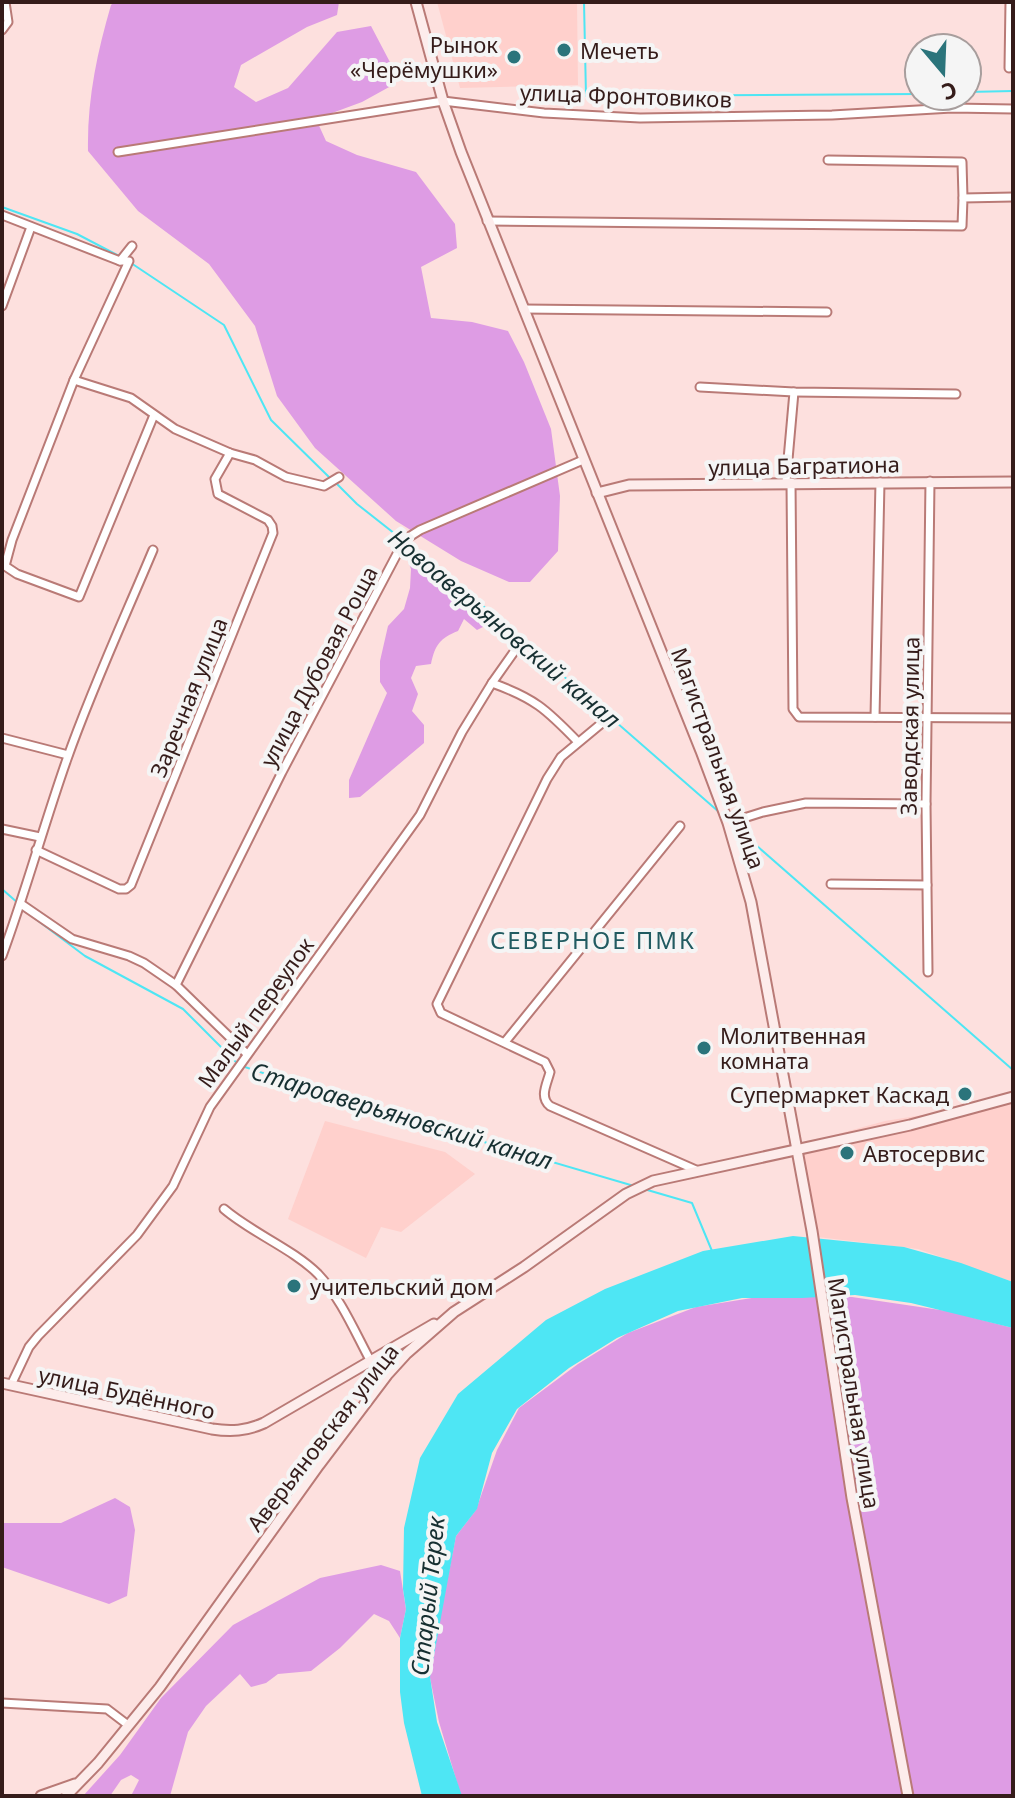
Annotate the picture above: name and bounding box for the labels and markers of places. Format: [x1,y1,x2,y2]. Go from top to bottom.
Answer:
place label: Рынок «Черёмушки» [350,29,498,84]
place label: Мечеть [580,35,659,65]
marker: Мечеть [555,41,573,59]
marker: Рынок «Черёмушки» [505,48,523,66]
place label: Молитвенная комната [720,1020,866,1075]
marker: Молитвенная комната [695,1039,713,1057]
place label: Супермаркет Каскад [730,1079,950,1109]
marker: Супермаркет Каскад [956,1085,974,1103]
place label: Автосервис [863,1138,985,1168]
marker: Автосервис [838,1144,856,1162]
place label: учительский дом [310,1271,494,1301]
marker: учительский дом [285,1277,303,1295]

